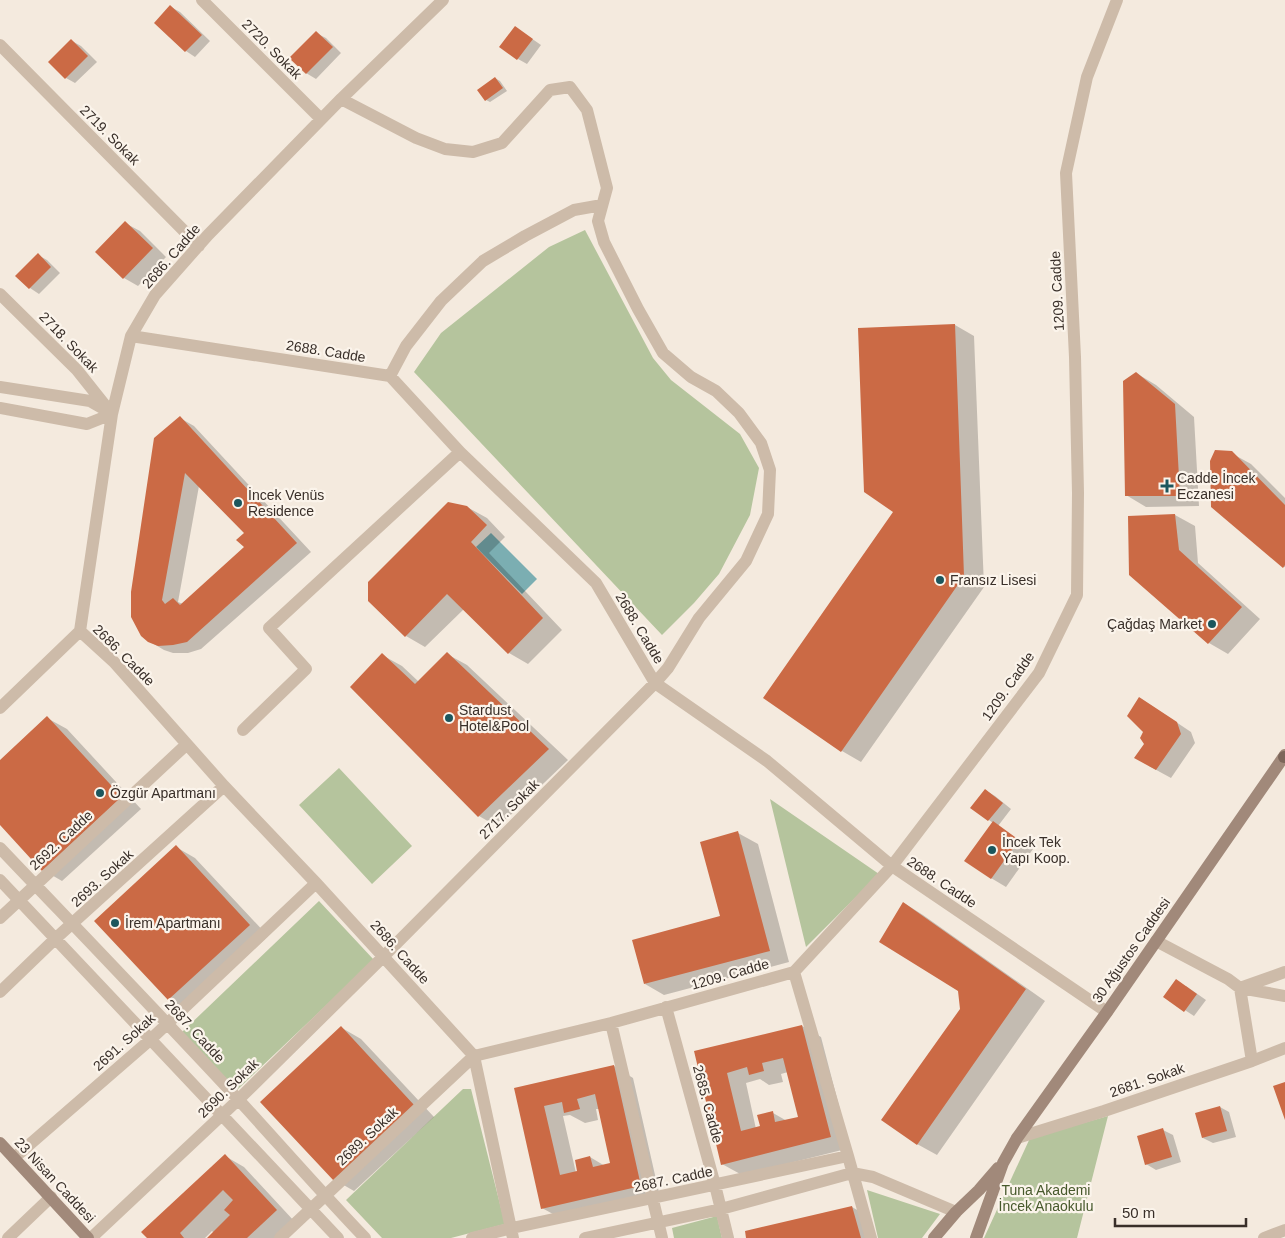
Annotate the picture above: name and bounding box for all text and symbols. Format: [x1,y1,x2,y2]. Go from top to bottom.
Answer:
street label: 2720. Sokak [239,16,306,83]
street label: 2719. Sokak [77,102,144,169]
street label: 2686. Cadde [139,220,203,292]
street label: 1209. Cadde [1047,250,1067,331]
street label: 2718. Sokak [36,308,102,376]
street label: 2688. Cadde [285,337,367,365]
place label: Cadde İncek Eczanesi [1177,469,1257,502]
marker: Cadde İncek Eczanesi [1161,480,1173,492]
place label: İncek Venüs Residence [248,486,324,519]
marker: İncek Venüs Residence [232,497,244,509]
place label: Fransız Lisesi [950,572,1036,588]
marker: Fransız Lisesi [934,574,946,586]
street label: 2688. Cadde [612,590,668,667]
place label: Çağdaş Market [1107,616,1202,632]
marker: Çağdaş Market [1206,618,1218,630]
street label: 2686. Cadde [90,621,158,689]
street label: 1209. Cadde [978,648,1038,723]
place label: Stardust Hotel&Pool [459,702,529,734]
marker: Stardust Hotel&Pool [443,712,455,724]
street label: 2717. Sokak [476,775,543,842]
place label: Özgür Apartmanı [110,784,216,801]
marker: Özgür Apartmanı [94,787,106,799]
street label: 2692. Cadde [26,807,96,873]
place label: İncek Tek Yapı Koop. [1002,833,1070,866]
marker: İncek Tek Yapı Koop. [986,844,998,856]
street label: 2693. Sokak [68,845,137,910]
street label: 2688. Cadde [904,853,980,911]
street label: 30 Ağustos Caddesi [1089,894,1173,1006]
place label: İrem Apartmanı [125,914,221,931]
marker: İrem Apartmanı [109,917,121,929]
street label: 2686. Cadde [367,917,433,987]
street label: 1209. Cadde [689,955,771,993]
street label: 2687. Cadde [162,996,228,1066]
street label: 2691. Sokak [90,1009,159,1074]
street label: 2690. Sokak [194,1055,262,1121]
street label: 2681. Sokak [1108,1059,1187,1100]
street label: 2685. Cadde [690,1063,726,1145]
street label: 2689. Sokak [333,1103,402,1168]
street label: 23 Nisan Caddesi [11,1134,99,1226]
street label: 2687. Cadde [632,1163,714,1195]
park label: Tuna Akademi İncek Anaokulu [999,1182,1093,1214]
scale bar [1115,1196,1246,1228]
text: 50 m [1122,1204,1155,1221]

